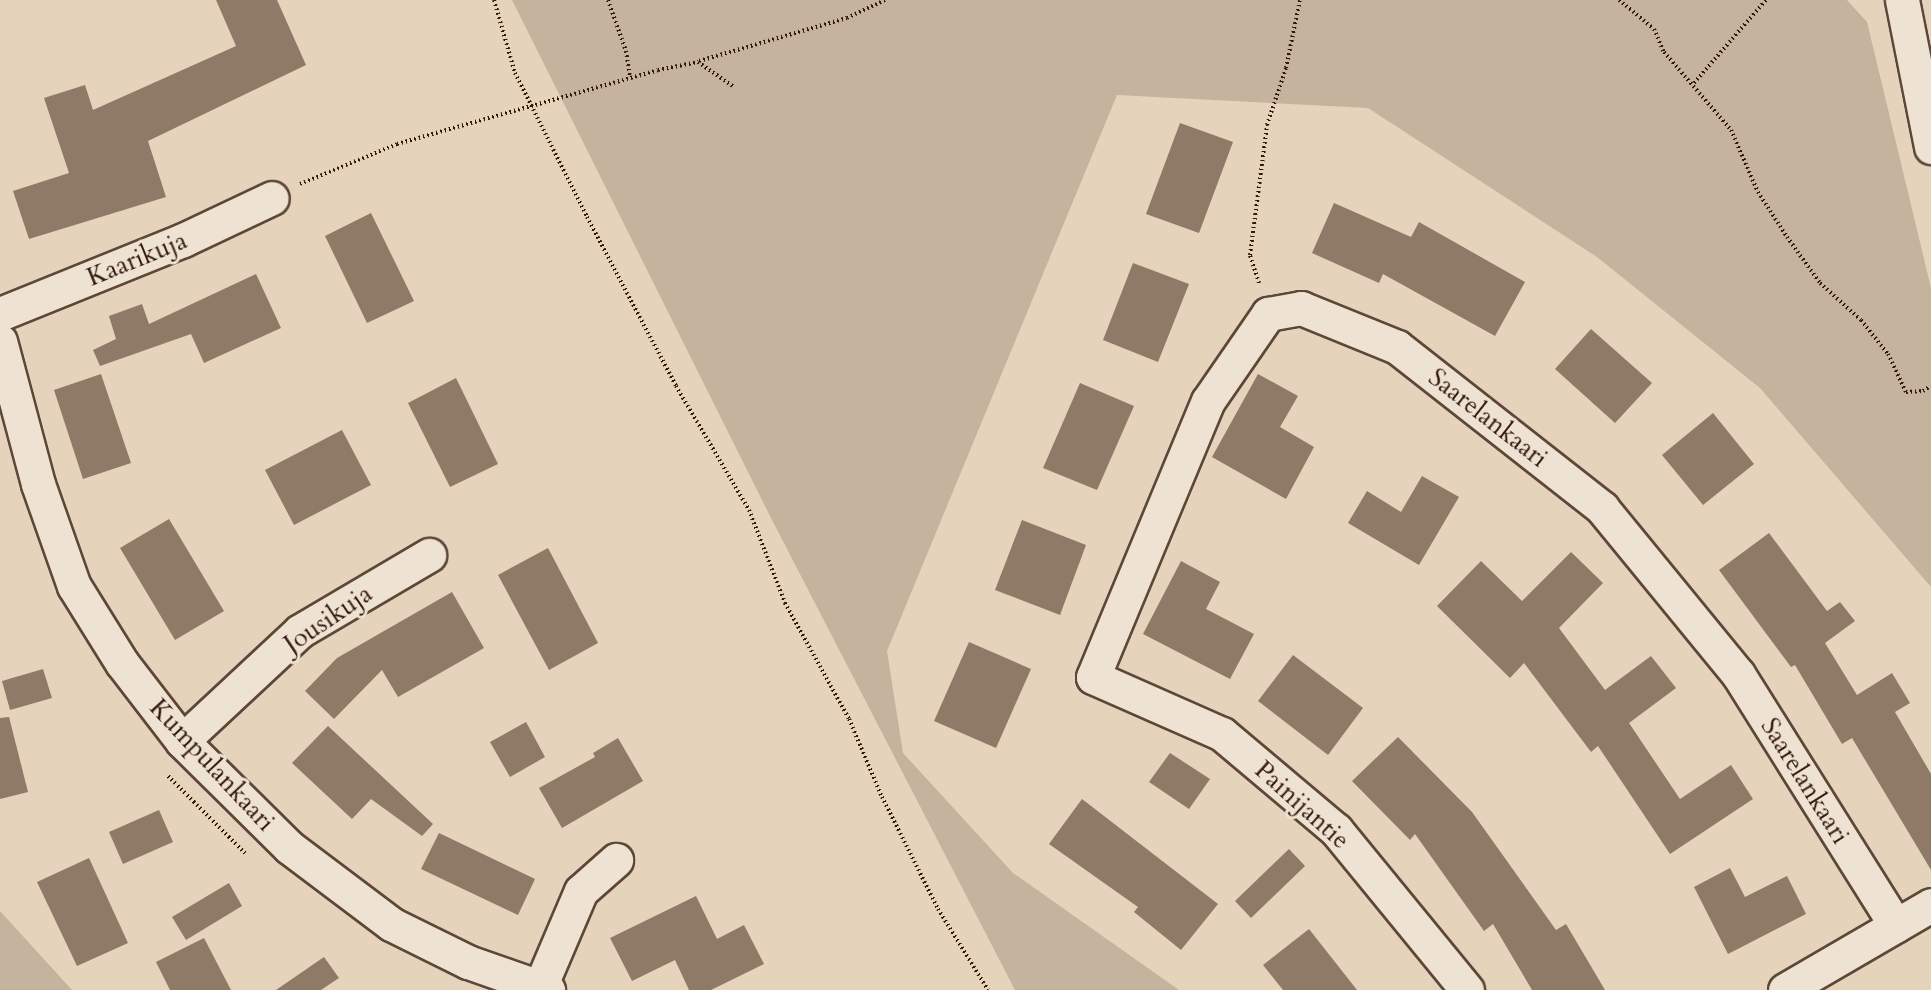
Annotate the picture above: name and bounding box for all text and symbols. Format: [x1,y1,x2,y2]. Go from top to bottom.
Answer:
street label: Kaarikuja [82,225,192,293]
street label: Saarelankaari [1422,362,1554,474]
street label: Jousikuja [278,578,378,660]
street label: Kumpulankaari [143,692,281,838]
street label: Saarelankaari [1754,712,1856,850]
street label: Painijantie [1248,754,1356,856]

